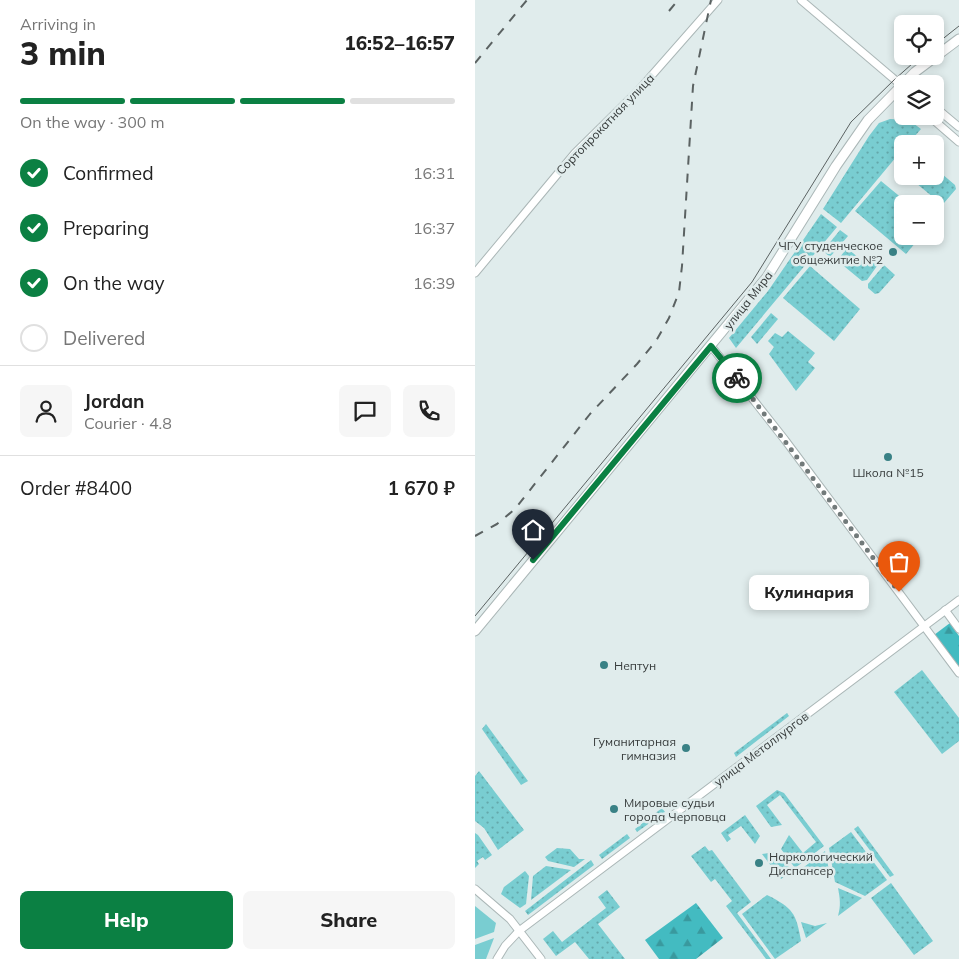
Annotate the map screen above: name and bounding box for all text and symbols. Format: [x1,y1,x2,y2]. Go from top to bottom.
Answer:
text: Arriving in [20,14,96,34]
map controls [894,15,944,245]
button: locate [894,15,944,65]
text: 16:52–16:57 [344,31,455,55]
text: 3 min [20,33,106,73]
street label: Сортопрокатная улица [553,70,657,178]
button: layers [894,75,944,125]
text: On the way · 300 m [20,112,165,132]
button: + [894,135,944,185]
icon: check [20,159,48,187]
text: Confirmed [63,161,154,185]
text: 16:31 [413,163,455,183]
button: − [894,195,944,245]
icon: check [20,214,48,242]
text: Preparing [63,216,149,240]
text: 16:37 [413,218,455,238]
place label: ЧГУ студенческое общежитие №2 [778,238,883,267]
marker: ЧГУ студенческое общежитие №2 [887,246,899,258]
street label: улица Мира [720,268,776,332]
icon: check [20,269,48,297]
text: On the way [63,271,165,295]
text: 16:39 [413,273,455,293]
text: Delivered [63,326,145,350]
courier [712,353,762,403]
icon: bike [723,364,751,392]
button: person [20,385,72,437]
button: chat [339,385,391,437]
button: phone [403,385,455,437]
text: Jordan [84,389,144,413]
text: Courier · 4.8 [84,413,172,433]
marker: Школа №15 [882,451,894,463]
place label: Школа №15 [852,465,924,480]
text: Order #8400 [20,476,132,500]
text: 1 670 ₽ [388,476,455,500]
pin [512,509,554,560]
icon: home [519,516,547,544]
pin [878,541,920,592]
icon: bag [885,548,913,576]
callout: Кулинария [749,574,869,610]
text: Кулинария [764,582,854,602]
place label: Нептун [614,658,656,673]
marker: Нептун [598,659,610,671]
street label: улица Металлургов [711,708,812,790]
place label: Гуманитарная гимназия [593,734,676,763]
marker: Гуманитарная гимназия [680,742,692,754]
place label: Мировые судьи города Черповца [624,795,726,824]
marker: Мировые судьи города Черповца [608,803,620,815]
place label: Наркологический Диспансер [769,849,873,878]
marker: Наркологический Диспансер [753,857,765,869]
button: Help [20,891,233,949]
button: Share [243,891,455,949]

